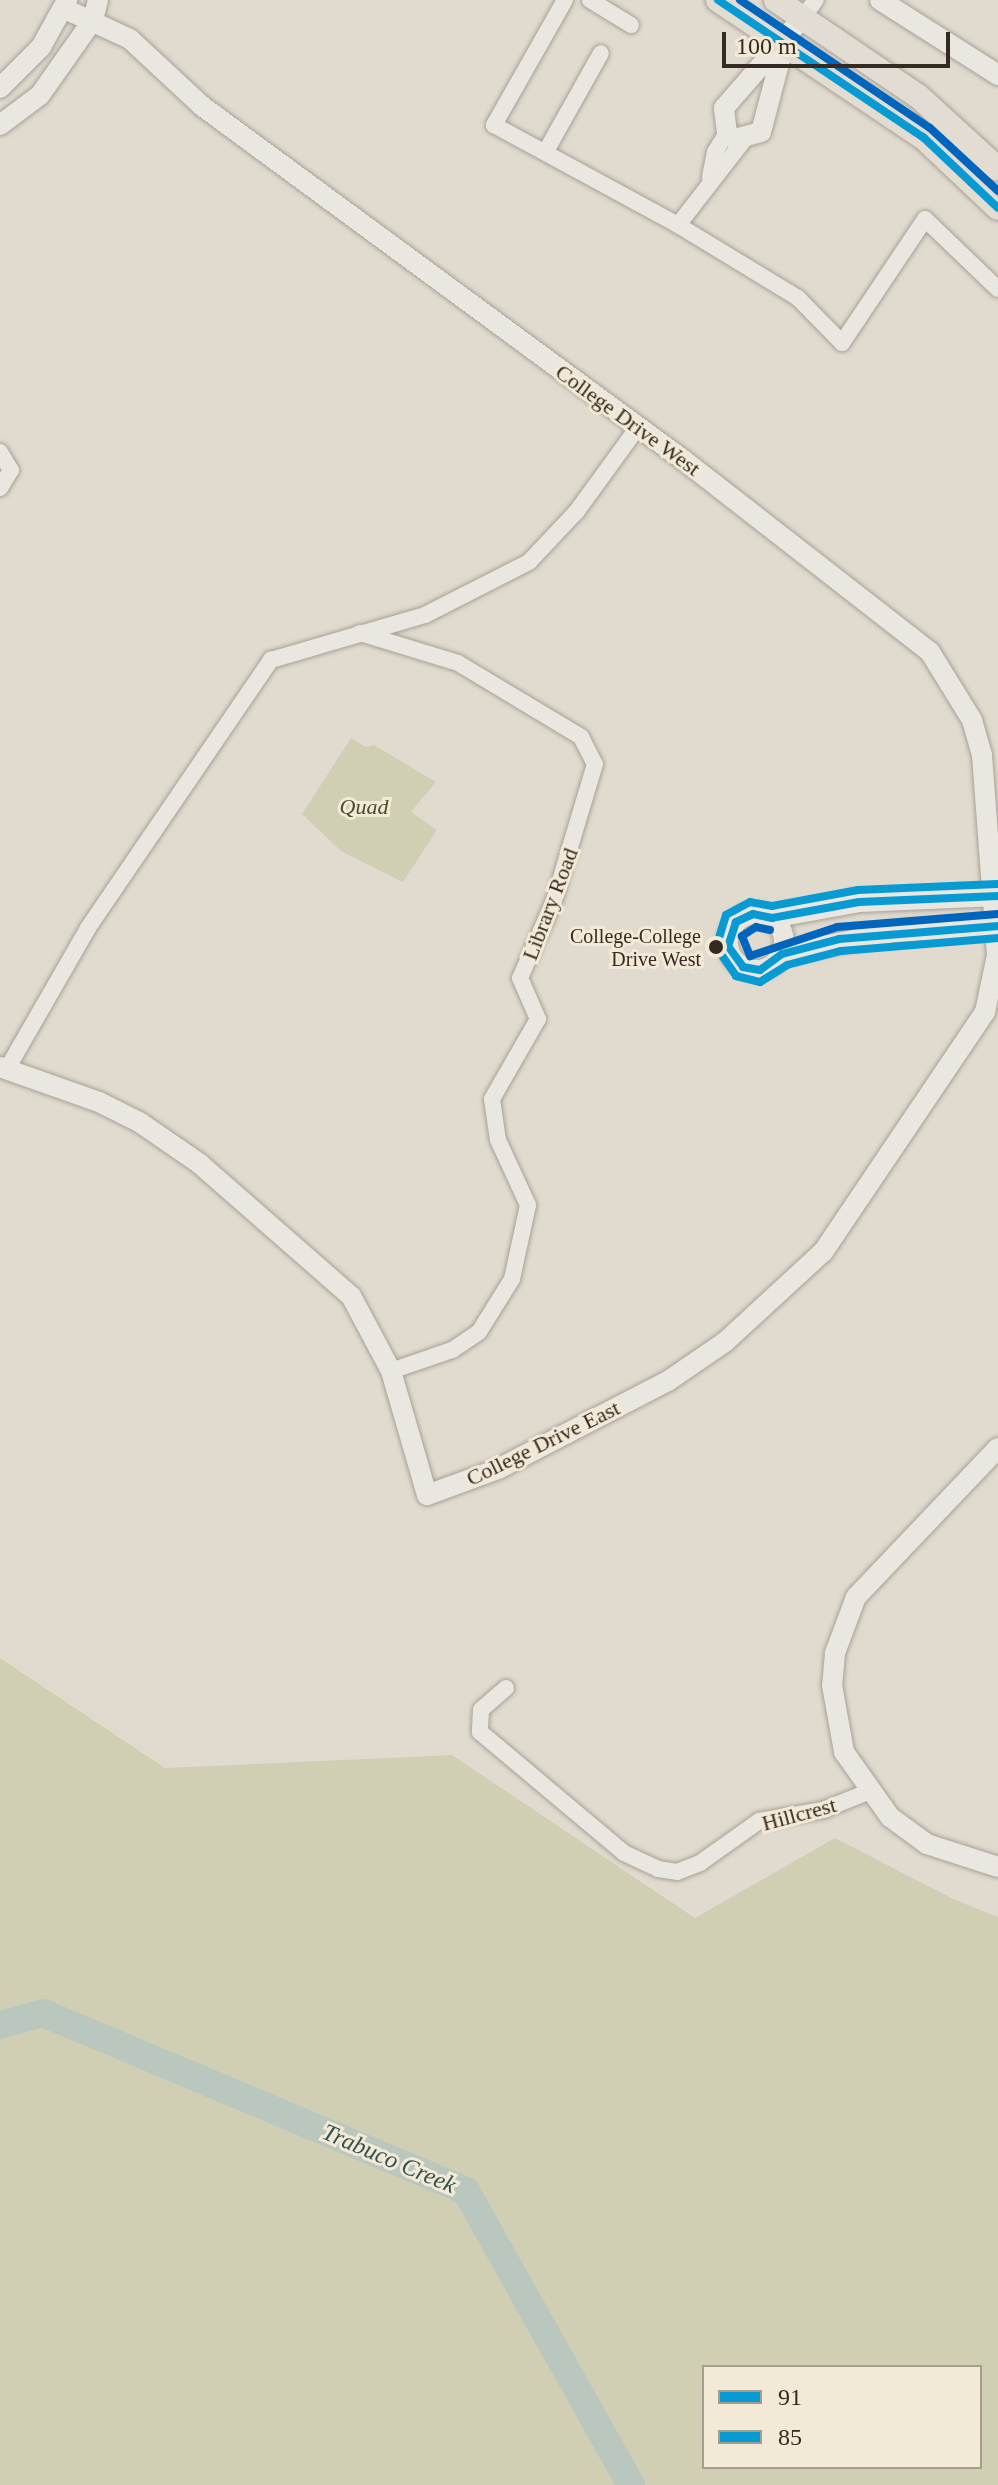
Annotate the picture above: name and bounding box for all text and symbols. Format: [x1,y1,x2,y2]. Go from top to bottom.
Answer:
scale bar [726,16,954,66]
text: 100 m [736,33,797,59]
street label: College Drive West [550,358,706,482]
park label: Quad [340,794,388,820]
street label: Library Road [517,844,583,964]
place label: College-College Drive West [570,924,701,971]
marker: College-College Drive West [708,939,724,955]
street label: College Drive East [462,1394,624,1492]
street label: Hillcrest [759,1791,839,1837]
water label: Trabuco Creek [318,2118,460,2200]
legend [702,2365,982,2469]
text: 91 [778,2384,802,2410]
text: 85 [778,2424,802,2450]

